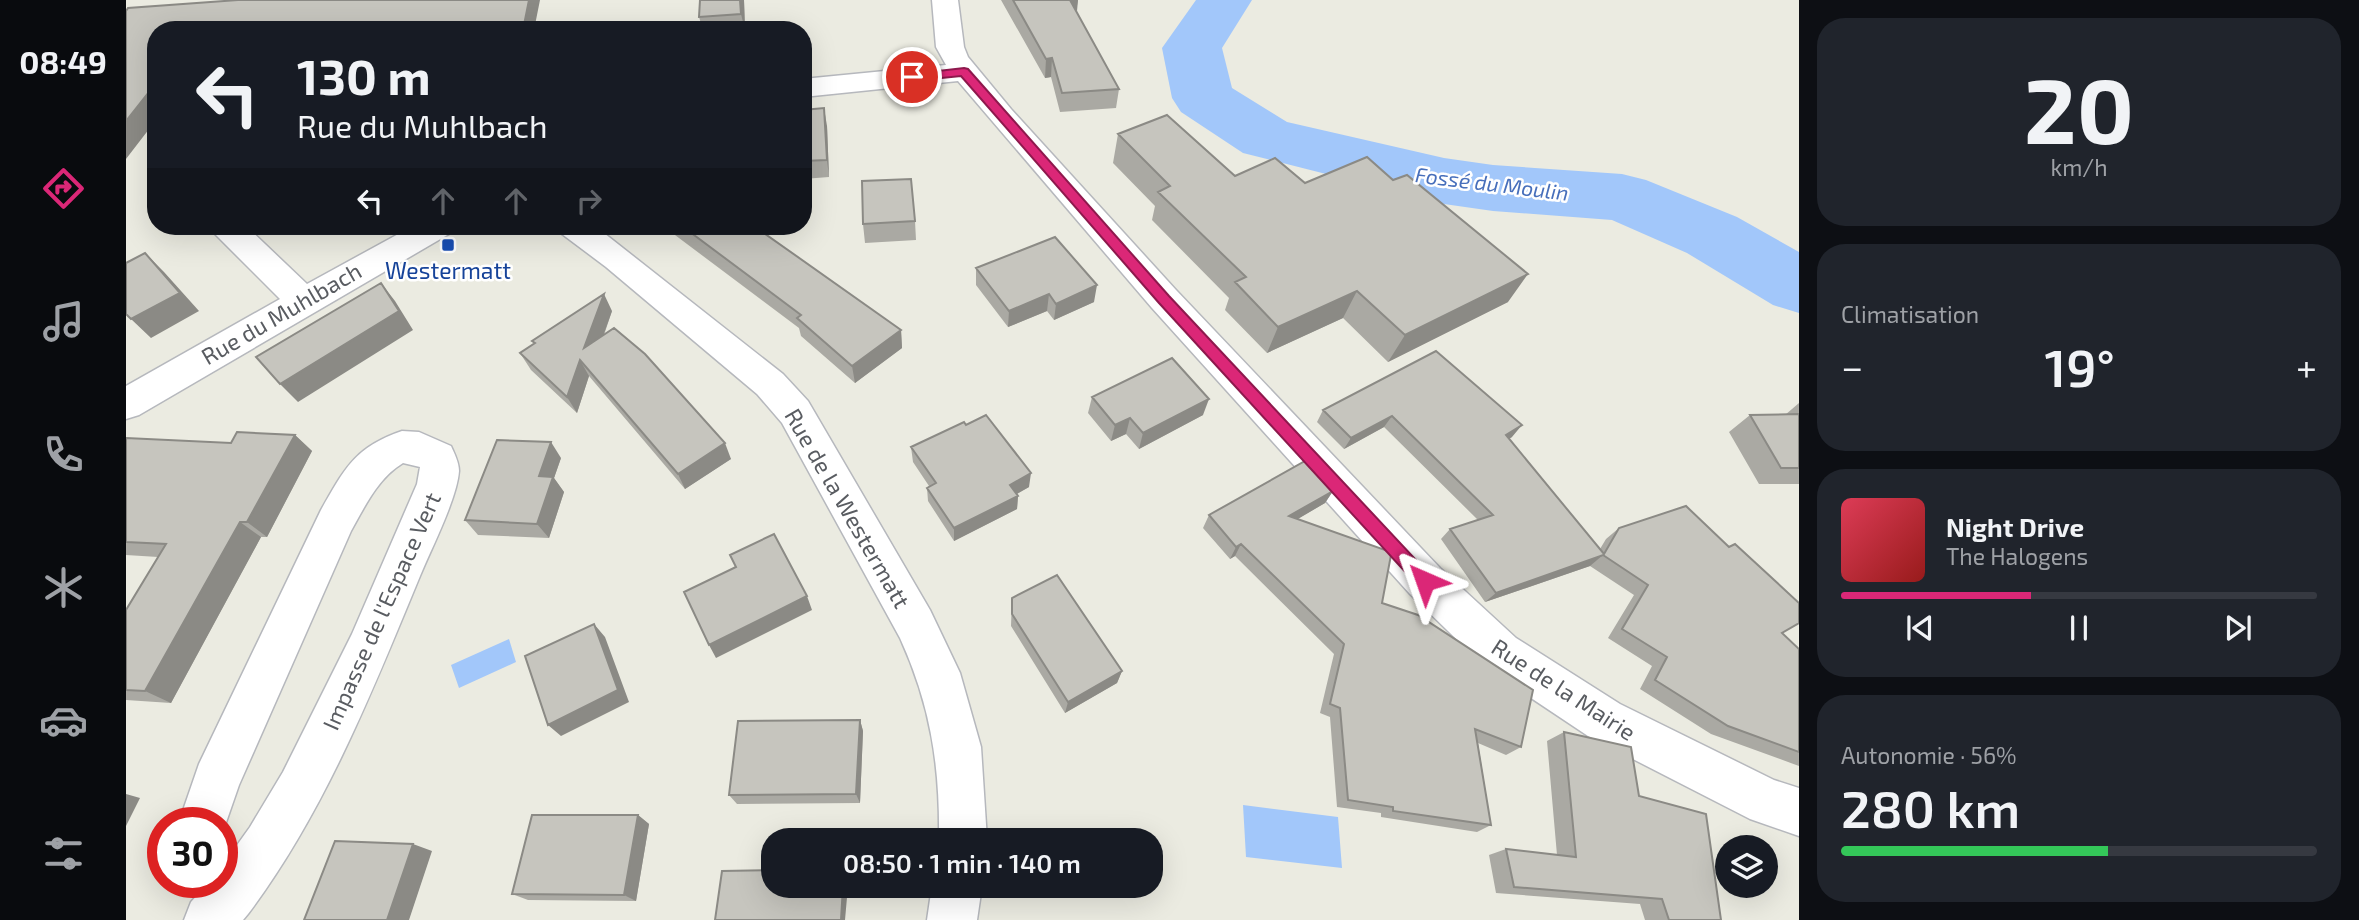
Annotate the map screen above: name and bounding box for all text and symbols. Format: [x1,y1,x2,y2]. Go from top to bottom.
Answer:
text: 08:49 [19,42,107,80]
text: 130 m [297,46,431,105]
pin [882,47,942,107]
icon: left [182,49,273,140]
text: 20 [2024,53,2134,162]
icon: arrive [893,58,931,96]
text: Rue du Muhlbach [297,106,548,144]
text: km/h [2050,153,2108,181]
water label: Fossé du Moulin [1414,161,1570,205]
icon: directions [39,164,88,213]
icon: left [351,182,389,220]
icon: ahead [424,182,462,220]
icon: ahead [497,182,535,220]
icon: right [570,182,608,220]
marker: Westermatt [440,237,456,253]
street label: Rue du Muhlbach [196,256,366,370]
place label: Westermatt [385,256,511,284]
icon: music [39,297,88,346]
text: Climatisation [1841,300,1979,328]
text: 19° [2044,335,2115,397]
text: − [1841,343,1863,389]
text: + [2296,343,2317,389]
street label: Rue de la Westermatt [779,403,917,613]
icon: phone [39,430,88,479]
street label: Impasse de l'Espace Vert [316,488,446,734]
text: Night Drive [1946,511,2084,542]
text: The Halogens [1946,542,2088,570]
position arrow [1388,544,1462,618]
icon: climate [39,563,88,612]
icon: previous [1901,609,1939,647]
icon: pause [2060,609,2098,647]
icon: next [2219,609,2257,647]
street label: Rue de la Mairie [1487,632,1641,746]
icon: car [39,696,88,745]
text: Autonomie · 56% [1841,741,2017,769]
text: 280 km [1841,776,2020,838]
speed limit sign: 30 [147,807,238,898]
icon: filters [39,829,88,878]
map controls [1715,835,1778,898]
button: layers [1715,835,1778,898]
text: 08:50 · 1 min · 140 m [843,847,1081,878]

